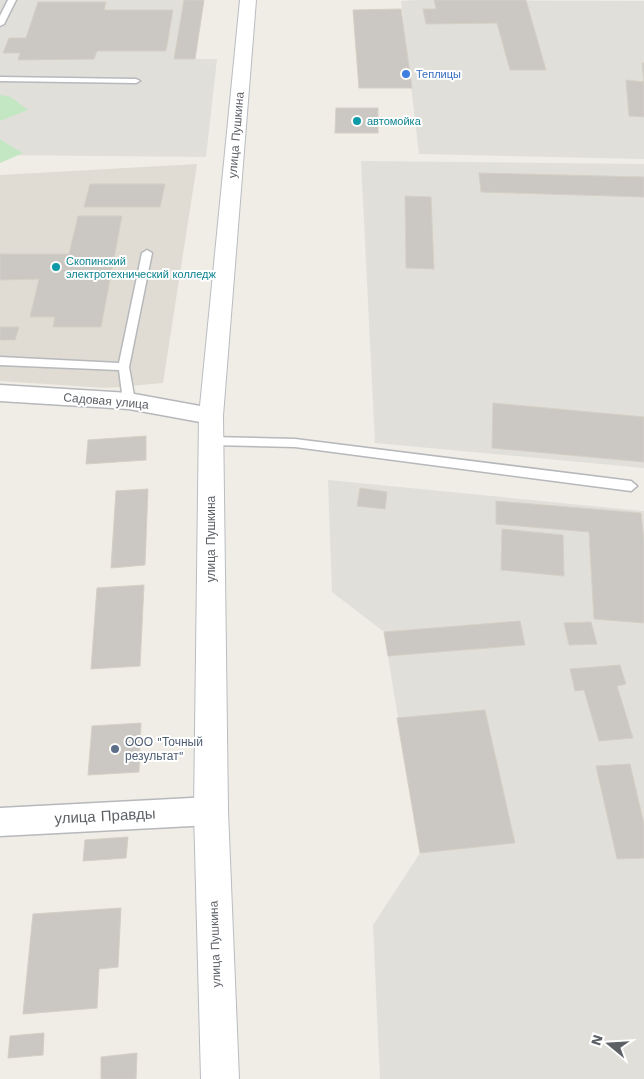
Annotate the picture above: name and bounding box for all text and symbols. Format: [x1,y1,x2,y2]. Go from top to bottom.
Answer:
marker: Теплицы [400,68,412,80]
place label: Теплицы [416,68,461,81]
street label: улица Пушкина [225,91,247,179]
marker: автомойка [351,115,363,127]
place label: автомойка [367,115,422,128]
place label: Скопинский электротехнический колледж [66,255,217,281]
marker: Скопинский электротехнический колледж [50,261,62,273]
street label: Садовая улица [63,390,150,412]
street label: улица Пушкина [204,495,218,582]
place label: ООО "Точный результат" [125,735,203,763]
marker: ООО "Точный результат" [109,743,121,755]
street label: улица Правды [54,804,156,828]
street label: улица Пушкина [206,900,224,988]
north arrow [584,1019,634,1069]
text: N [587,1033,606,1047]

